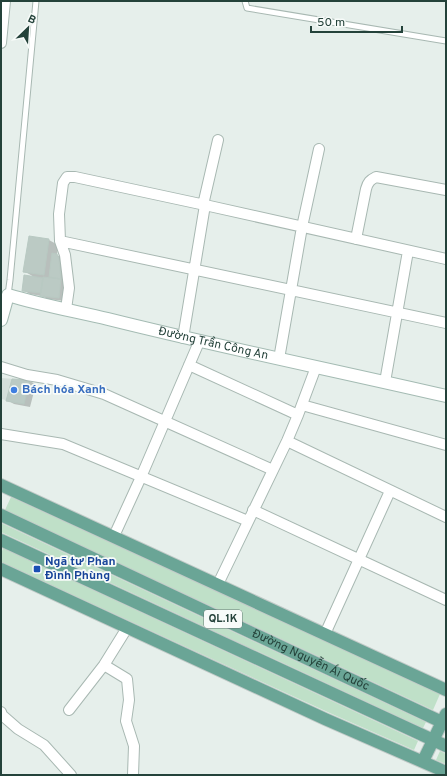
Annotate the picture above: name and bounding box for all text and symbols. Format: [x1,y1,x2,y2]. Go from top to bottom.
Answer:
north arrow [8,8,48,48]
scale bar [311,8,402,34]
text: B [25,12,38,28]
text: 50 m [317,15,345,31]
street label: Đường Trần Công An [157,324,270,364]
place label: Bách hóa Xanh [22,382,106,398]
marker: Bách hóa Xanh [9,385,19,395]
place label: Ngã tư Phan Đình Phùng [45,554,116,584]
marker: Ngã tư Phan Đình Phùng [32,564,42,574]
road number: QL.1K [204,610,242,628]
street label: Đường Nguyễn Ái Quốc [249,626,372,695]

